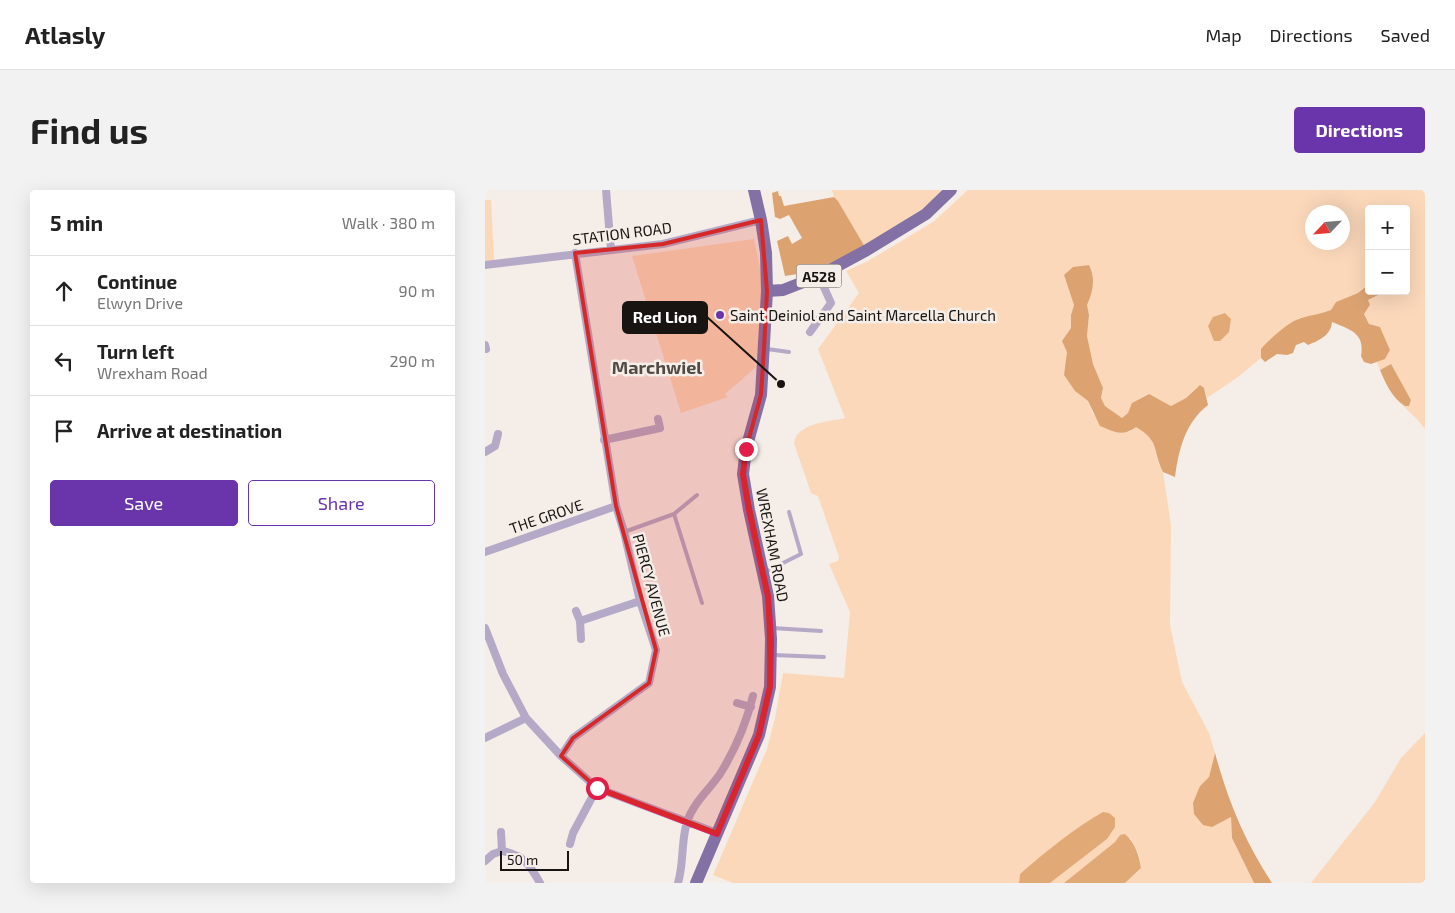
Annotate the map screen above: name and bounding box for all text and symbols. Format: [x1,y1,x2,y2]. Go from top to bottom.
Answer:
text: Atlasly [25,20,105,49]
text: Map [1205,24,1242,46]
text: Directions [1270,24,1353,46]
text: Saved [1381,24,1430,46]
button: Directions [1294,107,1425,153]
text: Find us [30,109,148,151]
north arrow [1305,205,1350,250]
map controls [1365,205,1410,295]
button: + [1365,205,1410,250]
text: 5 min [50,210,103,235]
text: Walk · 380 m [342,213,435,232]
street label: STATION ROAD [571,218,673,248]
button: − [1365,250,1410,295]
road number: A528 [797,264,841,288]
text: Continue [97,270,177,293]
icon: ahead [50,277,78,305]
text: 90 m [399,281,435,300]
text: Elwyn Drive [97,293,183,312]
callout: Red Lion [623,302,707,333]
place label: Saint Deiniol and Saint Marcella Church [730,306,996,324]
text: Red Lion [633,307,697,326]
marker: Saint Deiniol and Saint Marcella Church [714,309,726,321]
text: Turn left [97,340,174,363]
icon: left [50,347,78,375]
text: 290 m [390,351,435,370]
district label: Marchwiel [612,356,702,378]
text: Wrexham Road [97,363,208,382]
icon: arrive [50,417,78,445]
text: Arrive at destination [97,419,282,442]
route end [735,438,758,461]
button: Save [50,480,238,526]
button: Share [248,480,435,526]
street label: WREXHAM ROAD [753,487,793,603]
street label: THE GROVE [507,495,585,537]
street label: PIERCY AVENUE [630,532,674,638]
route start [586,777,609,800]
scale bar [500,848,569,871]
text: 50 m [507,851,538,868]

